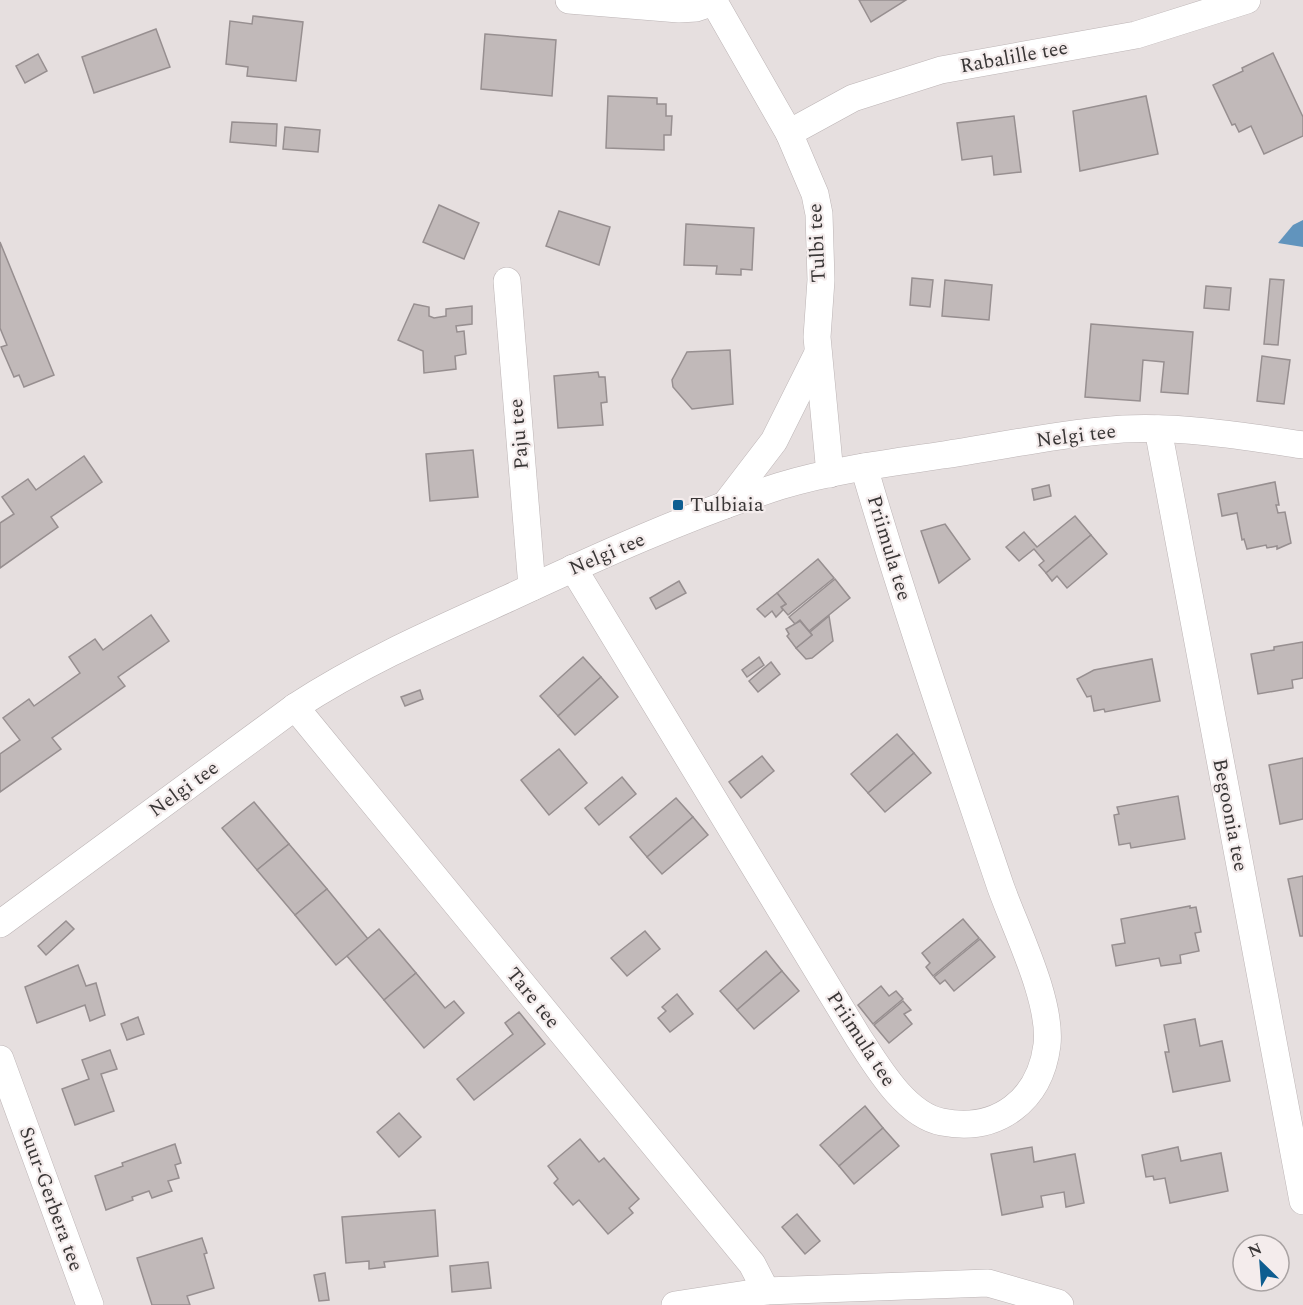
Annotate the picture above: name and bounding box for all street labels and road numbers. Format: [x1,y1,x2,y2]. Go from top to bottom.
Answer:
street label: Rabalille tee [958,33,1070,81]
street label: Tulbi tee [800,203,834,283]
street label: Paju tee [501,397,537,471]
street label: Nelgi tee [1034,416,1118,456]
street label: Priimula tee [859,492,919,604]
street label: Nelgi tee [564,525,650,583]
street label: Nelgi tee [143,753,225,825]
street label: Begoonia tee [1204,756,1256,874]
street label: Tare tee [499,961,567,1035]
street label: Priimula tee [819,985,903,1093]
street label: Suur-Gerbera tee [11,1123,91,1275]

